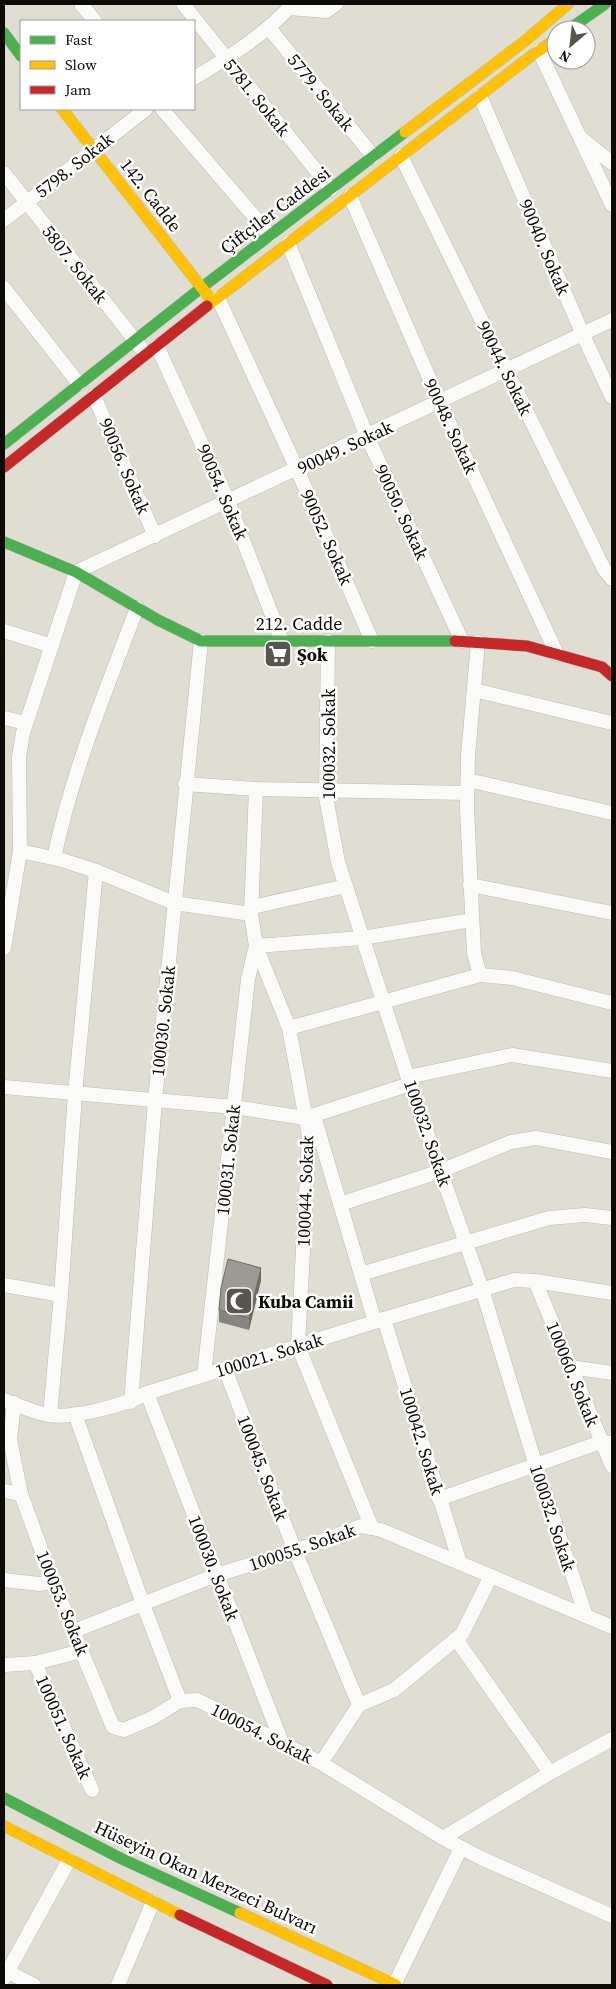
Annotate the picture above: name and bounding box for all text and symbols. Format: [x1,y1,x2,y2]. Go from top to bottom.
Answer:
legend [20,20,195,110]
north arrow [546,20,596,70]
text: Fast [65,29,92,50]
text: N [556,45,574,68]
street label: 5779. Sokak [282,48,360,136]
street label: 5781. Sokak [218,53,296,141]
text: Slow [65,54,97,75]
text: Jam [64,79,92,100]
street label: 5798. Sokak [30,126,119,204]
street label: 142. Cadde [114,153,188,237]
street label: Çiftçiler Caddesi [215,160,335,260]
street label: 90040. Sokak [513,195,577,299]
street label: 5807. Sokak [36,220,114,309]
street label: 90044. Sokak [471,317,539,420]
street label: 90048. Sokak [418,374,484,478]
street label: 90056. Sokak [93,414,157,518]
street label: 90049. Sokak [293,414,397,480]
street label: 90054. Sokak [191,440,255,544]
street label: 90050. Sokak [369,460,435,564]
street label: 90052. Sokak [295,485,359,589]
street label: 212. Cadde [256,611,342,636]
supermarket icon: Şok [263,639,293,669]
place label: Şok [297,642,328,667]
street label: 100032. Sokak [316,688,341,800]
street label: 100030. Sokak [145,964,181,1078]
street label: 100032. Sokak [398,1076,458,1190]
street label: 100031. Sokak [210,1103,246,1217]
street label: 100044. Sokak [291,1135,319,1247]
mosque icon: Kuba Camii [224,1286,254,1316]
place label: Kuba Camii [258,1289,354,1314]
street label: 100060. Sokak [541,1318,606,1430]
street label: 100021. Sokak [212,1327,326,1383]
street label: 100042. Sokak [394,1384,450,1498]
street label: 100045. Sokak [231,1412,295,1525]
street label: 100032. Sokak [524,1461,582,1575]
street label: 100030. Sokak [182,1512,246,1625]
street label: 100055. Sokak [245,1517,359,1577]
street label: 100053. Sokak [31,1547,96,1659]
street label: 100051. Sokak [30,1671,98,1783]
street label: 100054. Sokak [207,1697,317,1769]
street label: Hüseyin Okan Merzeci Bulvarı [90,1814,322,1940]

